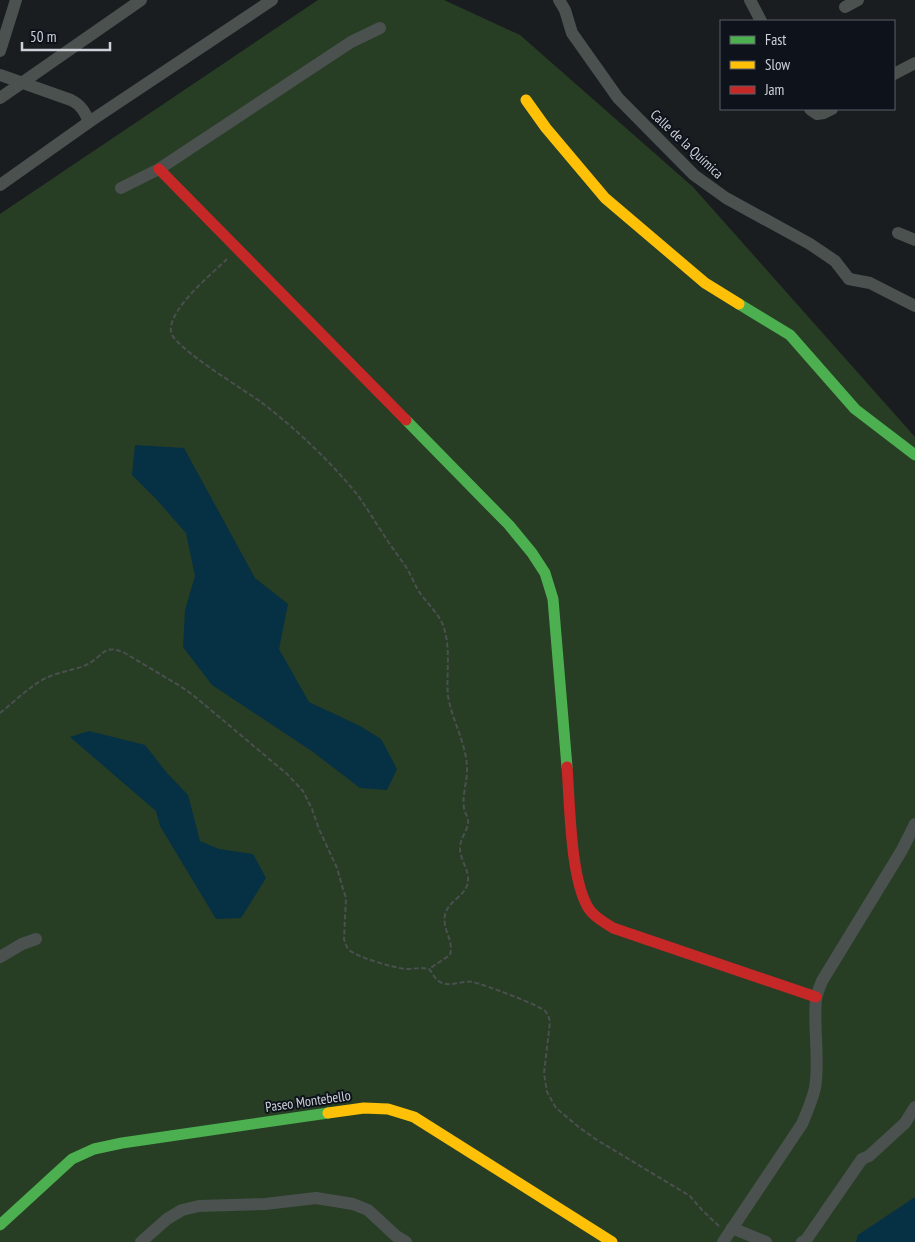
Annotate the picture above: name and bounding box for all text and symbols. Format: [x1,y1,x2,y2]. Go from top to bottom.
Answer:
scale bar [22,20,110,52]
legend [720,20,895,110]
text: 50 m [30,27,56,46]
text: Fast [765,30,786,49]
text: Slow [765,55,790,74]
text: Jam [764,80,784,99]
street label: Calle de la Química [647,106,727,182]
street label: Paseo Montebello [264,1086,352,1116]

